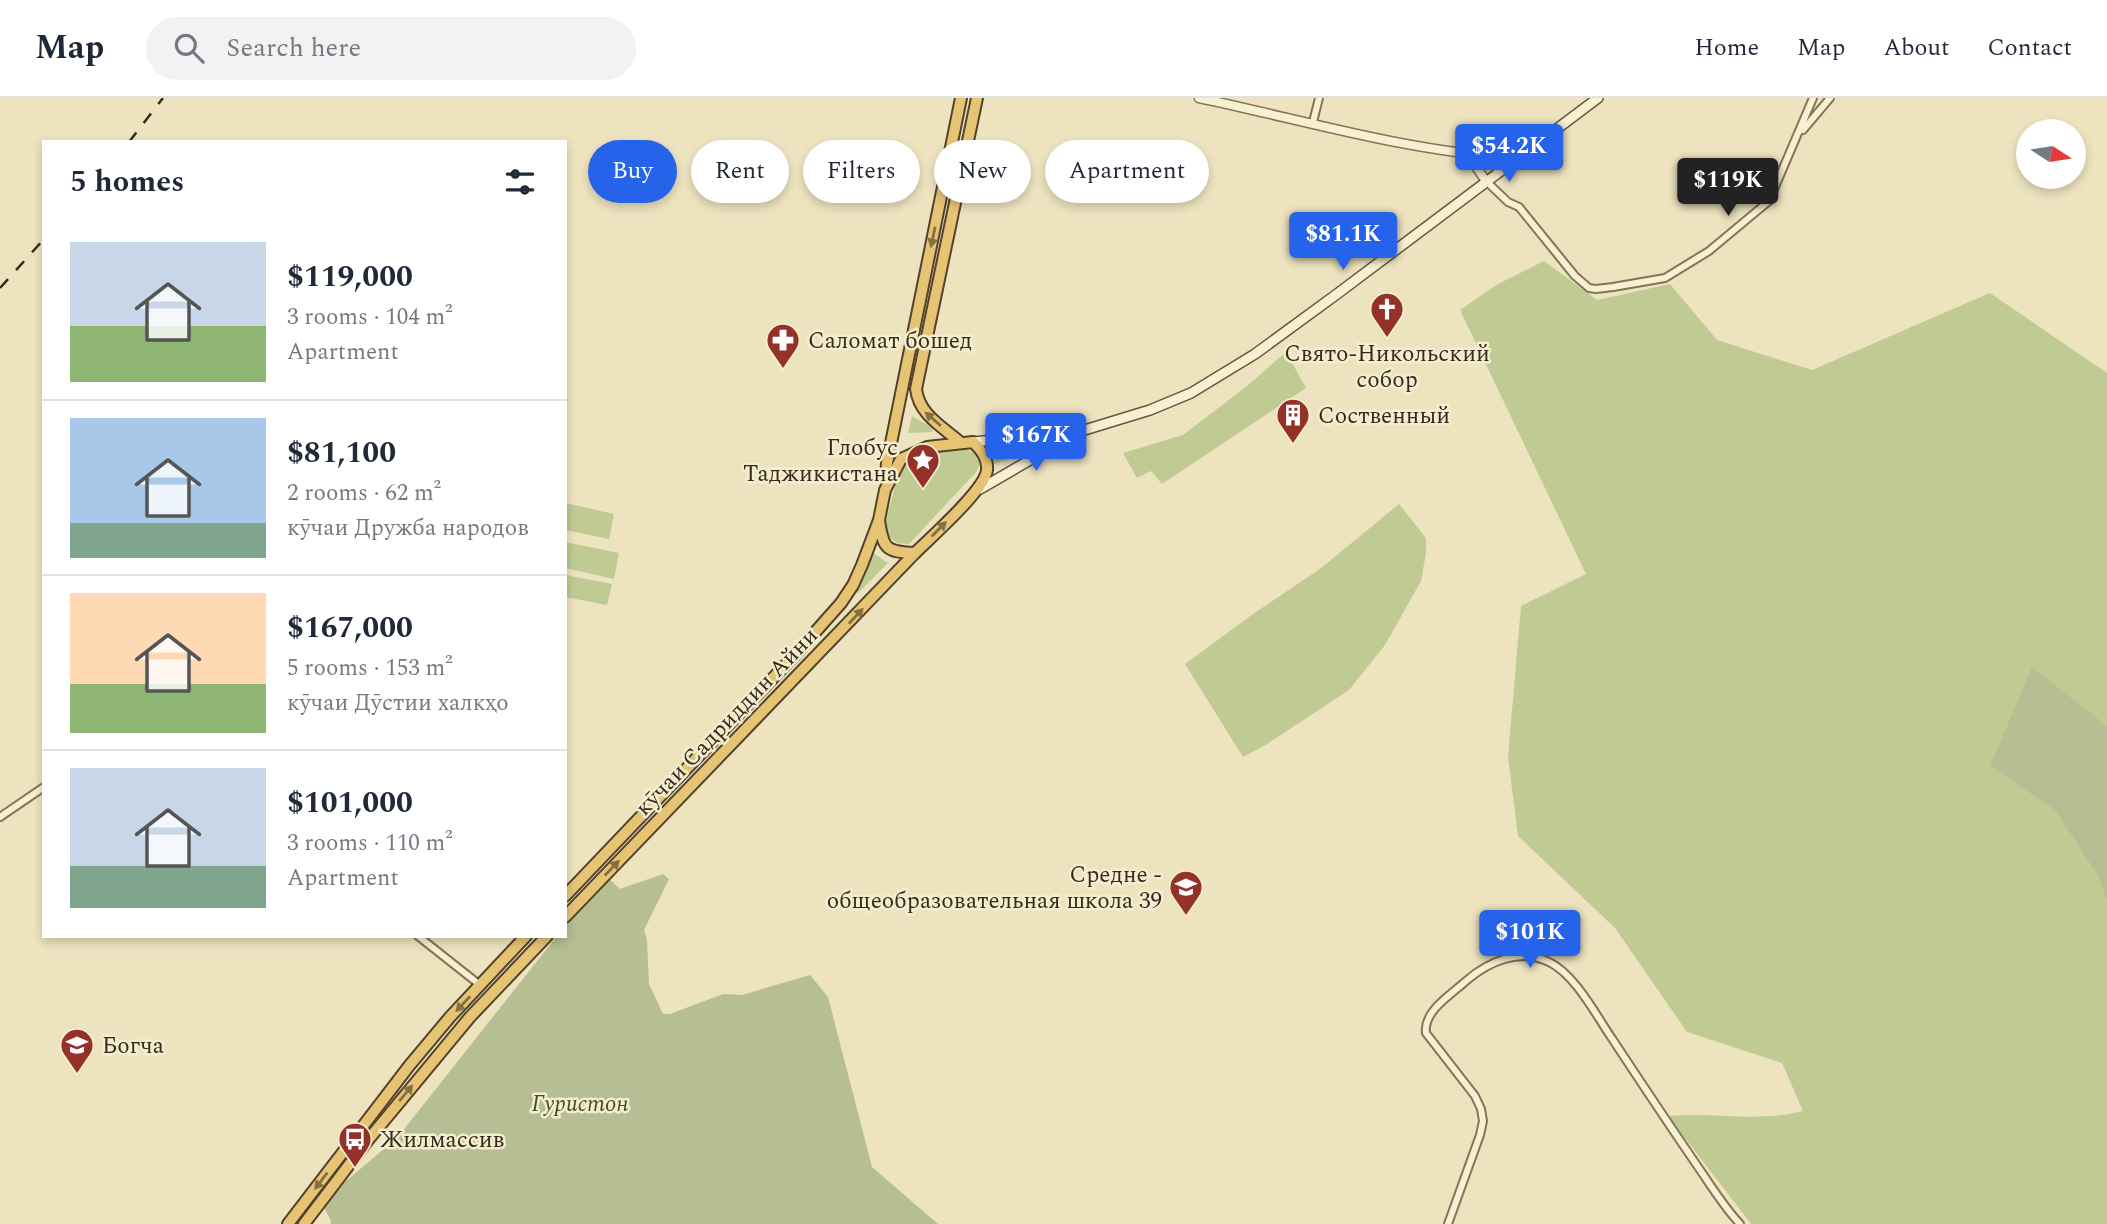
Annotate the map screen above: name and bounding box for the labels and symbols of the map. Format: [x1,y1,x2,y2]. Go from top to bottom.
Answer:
north arrow [2016,119,2086,189]
pin: $54.2K [1452,125,1566,184]
pin: $119K [1679,158,1777,218]
pin: $81.1K [1286,212,1400,272]
one-way arrow [927,226,938,248]
church icon: Свято-Никольский собор [1368,290,1406,339]
pharmacy icon: Саломат бошед [764,321,802,370]
place label: Саломат бошед [808,324,972,359]
place label: Свято-Никольский собор [1284,337,1490,398]
building icon: Соственный [1274,396,1312,445]
place label: Соственный [1318,399,1450,434]
one-way arrow [925,412,942,427]
pin: $167K [987,414,1085,473]
place label: Глобус Таджикистана [743,431,898,492]
place icon: Глобус Таджикистана [904,441,942,490]
one-way arrow [930,521,946,538]
one-way arrow [847,608,863,625]
street label: кӯчаи Садриддин Айни [627,620,827,824]
place label: Средне - общеобразовательная школа 39 [827,858,1162,919]
one-way arrow [604,860,620,877]
school or university icon: Средне - общеобразовательная школа 39 [1167,868,1205,917]
pin: $101K [1481,910,1579,970]
one-way arrow [455,995,471,1012]
school or university icon: Богча [58,1026,96,1075]
place label: Богча [102,1029,164,1064]
one-way arrow [399,1084,414,1102]
park label: Гуристон [531,1087,629,1122]
bus stop icon: Жилмассив [336,1120,374,1169]
place label: Жилмассив [380,1123,504,1158]
one-way arrow [314,1172,328,1190]

